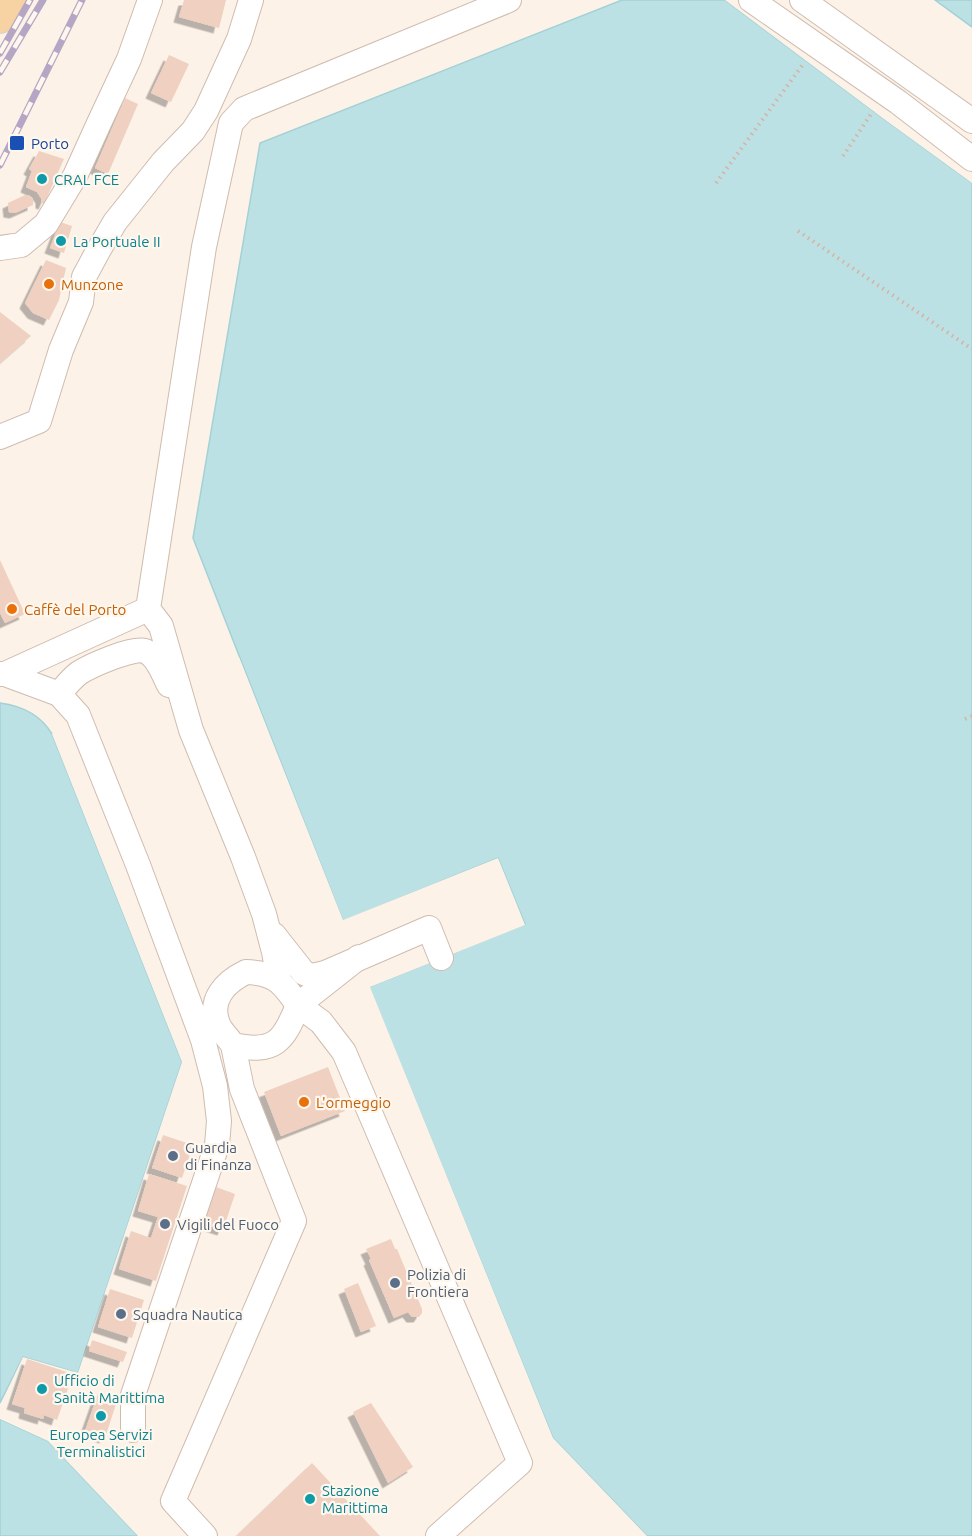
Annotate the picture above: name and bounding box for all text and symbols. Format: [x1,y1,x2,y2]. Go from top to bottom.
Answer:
marker: Porto [8,134,26,152]
place label: Porto [31,135,69,152]
place label: CRAL FCE [54,171,119,188]
marker: CRAL FCE [35,172,49,186]
place label: La Portuale II [73,233,161,250]
marker: La Portuale II [54,234,68,248]
place label: Munzone [61,276,124,293]
marker: Munzone [42,277,56,291]
place label: Caffè del Porto [24,601,126,618]
marker: Caffè del Porto [5,602,19,616]
place label: L'ormeggio [316,1094,391,1111]
marker: L'ormeggio [297,1095,311,1109]
place label: Guardia di Finanza [185,1139,252,1173]
marker: Guardia di Finanza [166,1149,180,1163]
place label: Vigili del Fuoco [177,1216,279,1233]
marker: Vigili del Fuoco [158,1217,172,1231]
place label: Polizia di Frontiera [407,1266,469,1300]
marker: Polizia di Frontiera [388,1276,402,1290]
place label: Squadra Nautica [133,1306,243,1323]
marker: Squadra Nautica [114,1307,128,1321]
place label: Ufficio di Sanità Marittima [54,1372,165,1406]
marker: Ufficio di Sanità Marittima [35,1382,49,1396]
marker: Europea Servizi Terminalistici [94,1409,108,1423]
place label: Europea Servizi Terminalistici [49,1426,153,1460]
place label: Stazione Marittima [322,1482,388,1516]
marker: Stazione Marittima [303,1492,317,1506]

